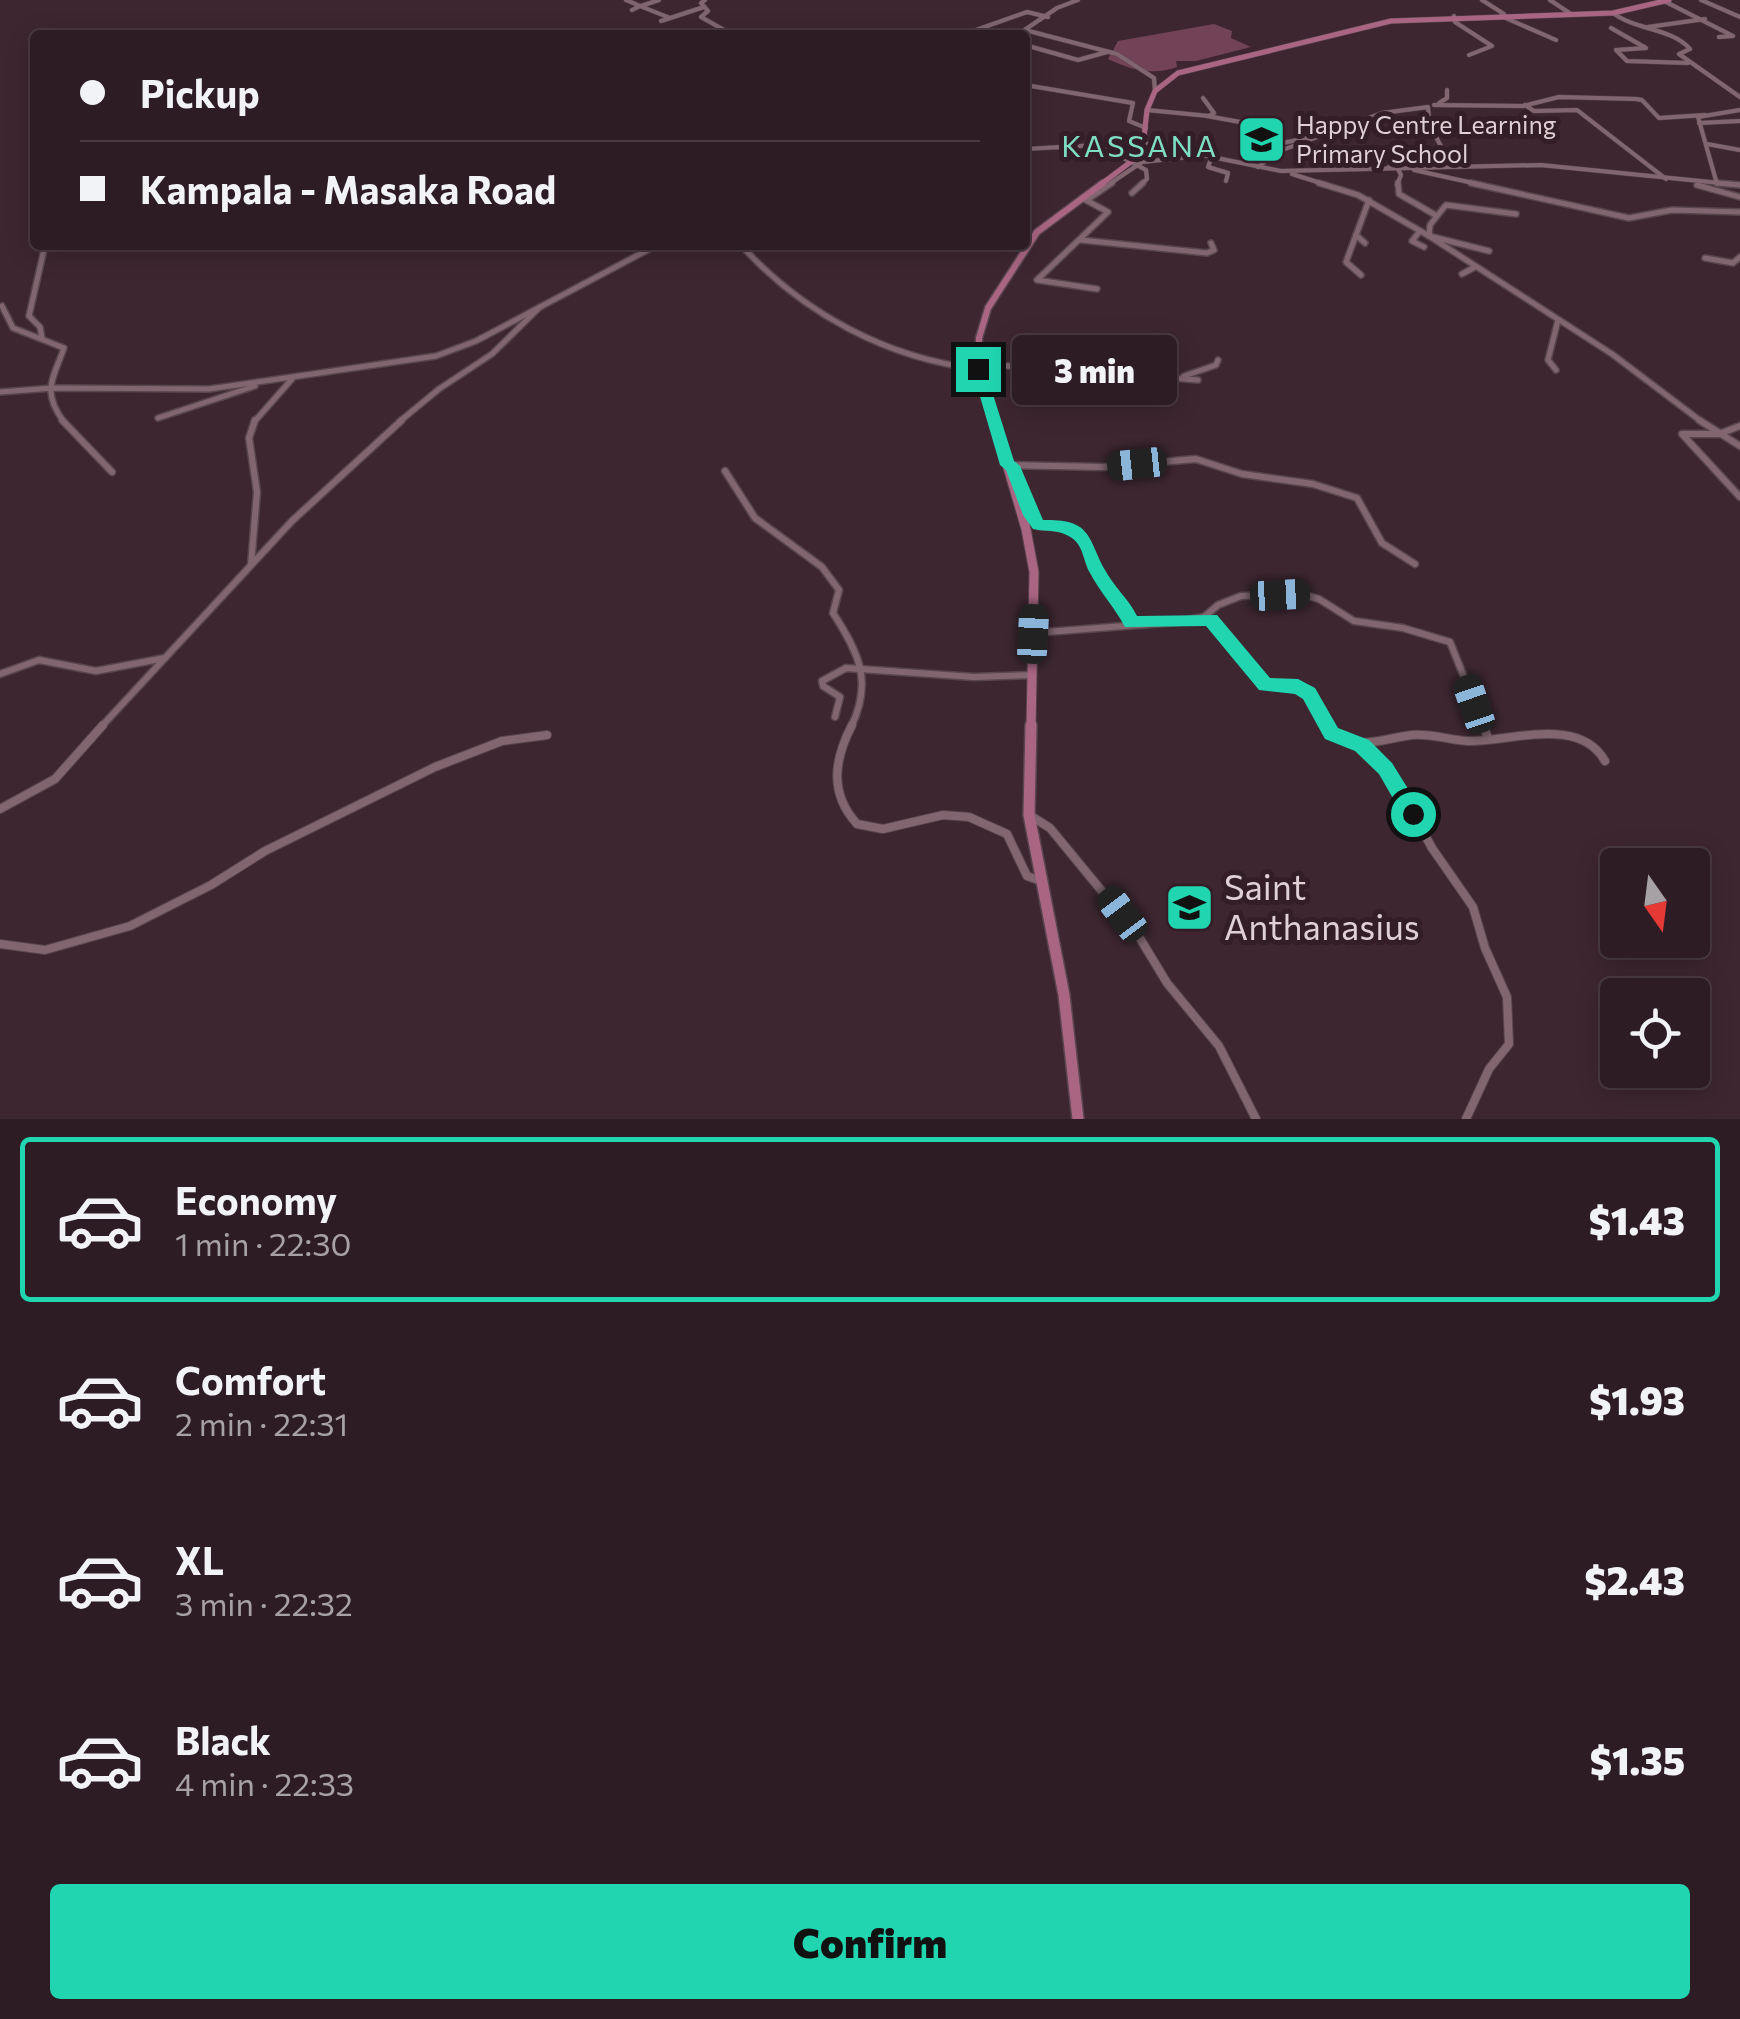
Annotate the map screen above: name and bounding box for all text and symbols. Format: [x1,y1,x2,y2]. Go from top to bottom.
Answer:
text: Pickup [140,69,260,116]
place label: Happy Centre Learning Primary School [1296,109,1557,168]
school or university icon: Happy Centre Learning Primary School [1235,113,1287,165]
district label: KASSANA [1061,126,1219,163]
text: Kampala - Masaka Road [140,165,556,212]
callout: 3 min [1013,334,1178,404]
route end [956,347,1001,392]
text: 3 min [1054,350,1135,390]
car [1106,446,1168,482]
car [1249,578,1311,612]
car [1016,603,1050,665]
car [1450,671,1498,737]
route start [1391,792,1436,837]
north arrow [1600,848,1710,958]
map controls [1600,848,1710,1088]
place label: Saint Anthanasius [1224,864,1420,947]
car [1092,881,1152,947]
school or university icon: Saint Anthanasius [1163,882,1215,934]
button: locate [1600,978,1710,1088]
icon: car [55,1175,145,1265]
text: Economy [175,1176,337,1223]
text: $1.43 [1589,1196,1685,1243]
text: 1 min · 22:30 [175,1223,351,1263]
icon: car [55,1355,145,1445]
text: Comfort [175,1356,326,1403]
text: $1.93 [1589,1376,1685,1423]
text: 2 min · 22:31 [175,1403,348,1443]
icon: car [55,1535,145,1625]
text: XL [175,1536,224,1583]
text: $2.43 [1584,1556,1685,1603]
text: 3 min · 22:32 [175,1583,353,1623]
icon: car [55,1715,145,1805]
text: Black [175,1716,271,1763]
text: $1.35 [1590,1736,1685,1783]
text: 4 min · 22:33 [175,1763,354,1803]
button: Confirm [50,1884,1690,1999]

